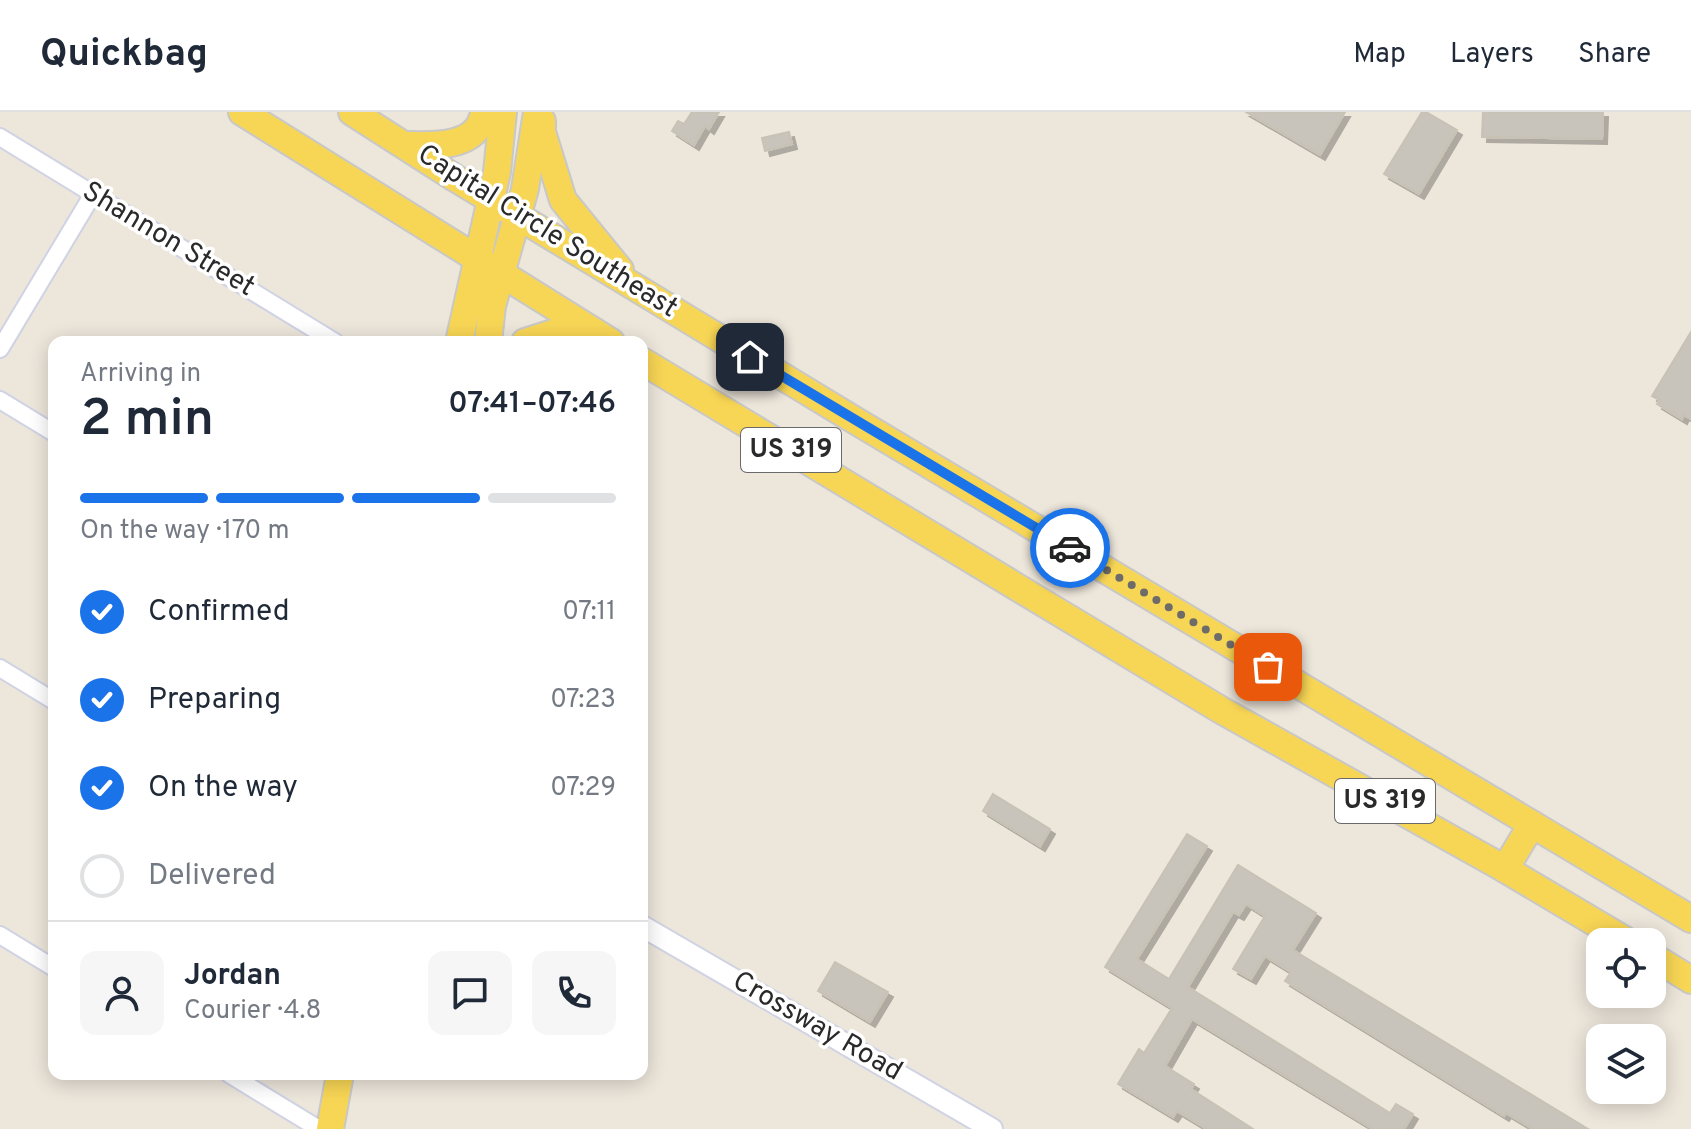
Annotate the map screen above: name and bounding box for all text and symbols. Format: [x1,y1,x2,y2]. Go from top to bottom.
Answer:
text: Quickbag [40,31,208,80]
text: Map [1353,37,1406,73]
text: Layers [1450,37,1534,73]
text: Share [1578,37,1651,73]
street label: Capital Circle Southeast [410,137,684,327]
street label: Shannon Street [75,174,261,306]
pin [716,323,784,391]
icon: home [728,335,772,379]
text: Arriving in [80,358,201,391]
text: 07:41–07:46 [448,386,616,423]
text: 2 min [80,388,214,454]
road number: US 319 [741,428,841,472]
courier [1030,508,1110,588]
text: On the way · 170 m [80,515,289,548]
icon: car [1048,526,1092,570]
icon: check [80,590,124,634]
text: Confirmed [148,594,290,631]
text: 07:11 [562,596,616,629]
pin [1234,633,1302,701]
icon: bag [1246,645,1290,689]
icon: check [80,678,124,722]
text: Preparing [148,682,281,719]
text: 07:23 [550,684,616,717]
icon: check [80,766,124,810]
text: On the way [148,770,298,807]
text: 07:29 [550,772,616,805]
road number: US 319 [1335,779,1435,823]
text: Delivered [148,858,276,895]
map controls [1586,928,1666,1104]
button: locate [1586,928,1666,1008]
button: person [80,951,164,1035]
button: chat [428,951,512,1035]
button: phone [532,951,616,1035]
text: Jordan [184,958,281,995]
street label: Crossway Road [726,964,908,1090]
text: Courier · 4.8 [184,995,321,1028]
button: layers [1586,1024,1666,1104]

